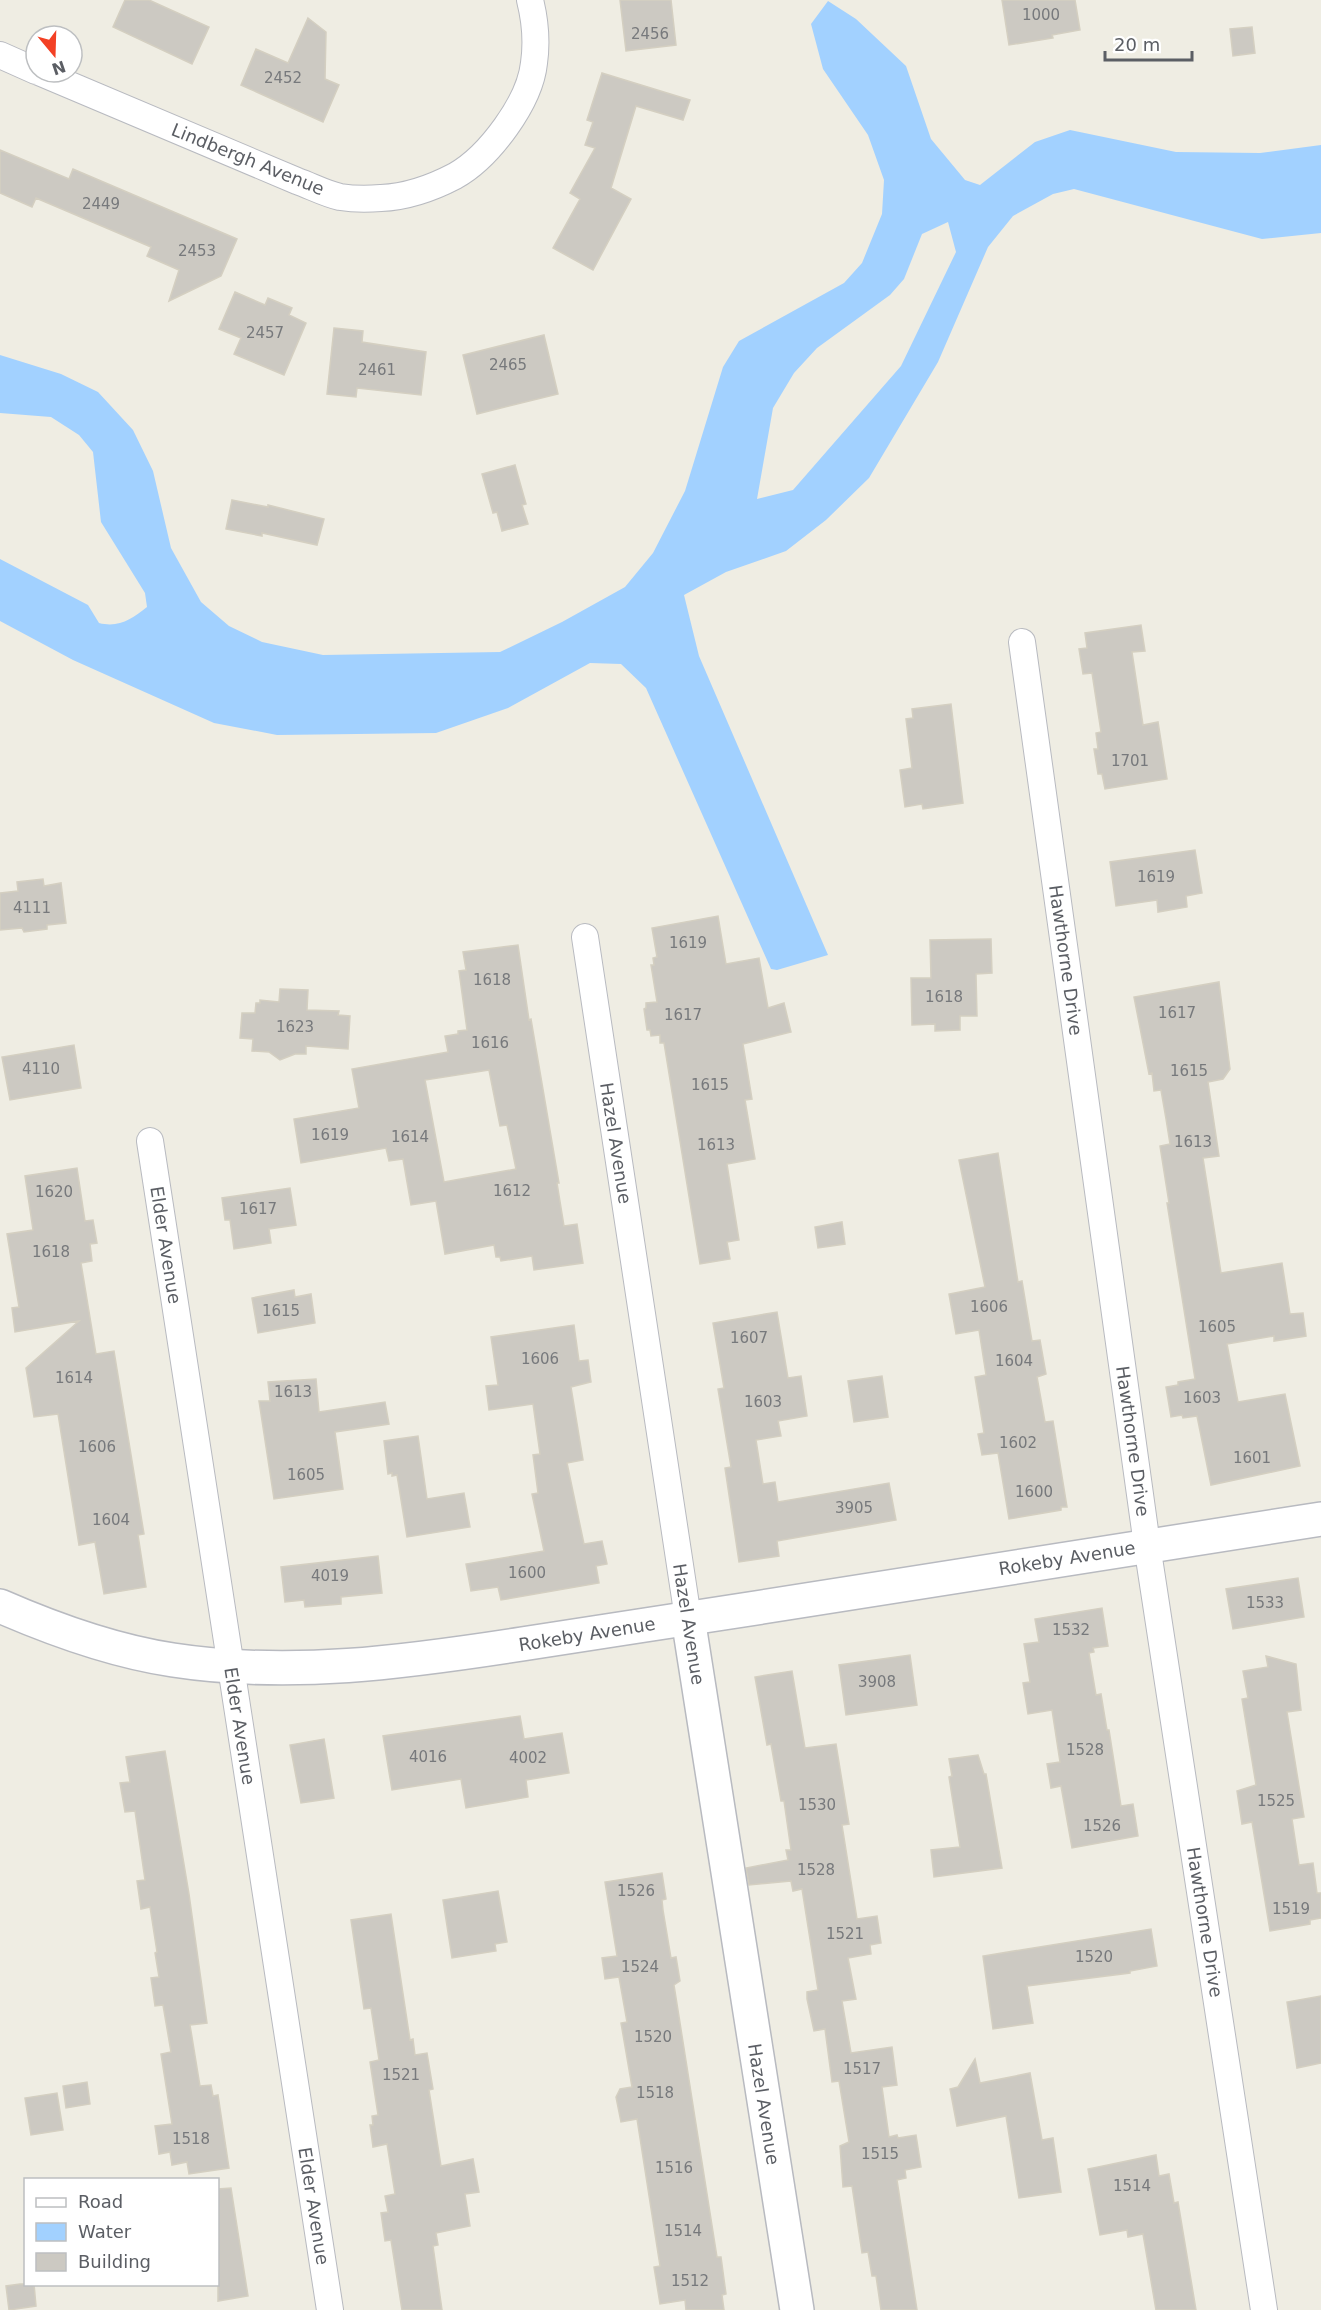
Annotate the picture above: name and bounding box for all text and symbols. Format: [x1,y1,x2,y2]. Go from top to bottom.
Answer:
house number: 1000 [1022,6,1060,24]
north arrow [24,24,84,84]
scale bar [1105,24,1192,62]
house number: 2456 [631,25,669,43]
text: 20 m [1114,34,1160,55]
text: N [49,57,68,79]
house number: 2452 [264,69,302,87]
street label: Lindbergh Avenue [169,119,327,199]
house number: 2449 [82,195,120,213]
house number: 2453 [178,242,216,260]
house number: 2457 [246,324,284,342]
house number: 2465 [489,356,527,374]
house number: 2461 [358,361,396,379]
house number: 1701 [1111,752,1149,770]
house number: 1619 [1137,868,1175,886]
street label: Hawthorne Drive [1045,883,1087,1037]
house number: 4111 [13,899,51,917]
house number: 1619 [669,934,707,952]
house number: 1618 [473,971,511,989]
house number: 1618 [925,988,963,1006]
house number: 1617 [1158,1004,1196,1022]
house number: 1617 [664,1006,702,1024]
house number: 1623 [276,1018,314,1036]
house number: 1616 [471,1034,509,1052]
house number: 4110 [22,1060,60,1078]
house number: 1615 [1170,1062,1208,1080]
house number: 1615 [691,1076,729,1094]
street label: Hazel Avenue [596,1081,636,1205]
house number: 1619 [311,1126,349,1144]
house number: 1614 [391,1128,429,1146]
house number: 1613 [1174,1133,1212,1151]
house number: 1613 [697,1136,735,1154]
house number: 1612 [493,1182,531,1200]
house number: 1620 [35,1183,73,1201]
street label: Elder Avenue [146,1185,186,1305]
house number: 1617 [239,1200,277,1218]
house number: 1618 [32,1243,70,1261]
house number: 1606 [970,1298,1008,1316]
house number: 1615 [262,1302,300,1320]
house number: 1605 [1198,1318,1236,1336]
house number: 1607 [730,1329,768,1347]
house number: 1606 [521,1350,559,1368]
house number: 1604 [995,1352,1033,1370]
street label: Hawthorne Drive [1112,1364,1154,1518]
house number: 1614 [55,1369,93,1387]
house number: 1613 [274,1383,312,1401]
house number: 1603 [1183,1389,1221,1407]
house number: 1603 [744,1393,782,1411]
house number: 1602 [999,1434,1037,1452]
house number: 1606 [78,1438,116,1456]
house number: 1601 [1233,1449,1271,1467]
house number: 1605 [287,1466,325,1484]
house number: 1600 [1015,1483,1053,1501]
house number: 3905 [835,1499,873,1517]
house number: 1604 [92,1511,130,1529]
street label: Rokeby Avenue [997,1537,1137,1579]
street label: Hazel Avenue [669,1562,709,1686]
house number: 1600 [508,1564,546,1582]
house number: 4019 [311,1567,349,1585]
house number: 1533 [1246,1594,1284,1612]
street label: Rokeby Avenue [517,1613,657,1655]
house number: 1532 [1052,1621,1090,1639]
street label: Elder Avenue [220,1666,260,1786]
house number: 3908 [858,1673,896,1691]
house number: 1528 [1066,1741,1104,1759]
house number: 4016 [409,1748,447,1766]
house number: 4002 [509,1749,547,1767]
house number: 1525 [1257,1792,1295,1810]
house number: 1530 [798,1796,836,1814]
house number: 1526 [1083,1817,1121,1835]
street label: Hawthorne Drive [1183,1845,1227,1999]
house number: 1528 [797,1861,835,1879]
house number: 1526 [617,1882,655,1900]
house number: 1519 [1272,1900,1310,1918]
house number: 1521 [826,1925,864,1943]
house number: 1520 [1075,1948,1113,1966]
house number: 1524 [621,1958,659,1976]
house number: 1520 [634,2028,672,2046]
street label: Hazel Avenue [744,2042,784,2166]
house number: 1517 [843,2060,881,2078]
house number: 1521 [382,2066,420,2084]
house number: 1518 [636,2084,674,2102]
house number: 1518 [172,2130,210,2148]
house number: 1515 [861,2145,899,2163]
street label: Elder Avenue [294,2146,334,2266]
house number: 1516 [655,2159,693,2177]
house number: 1514 [1113,2177,1151,2195]
legend [24,2178,219,2286]
text: Road [78,2191,123,2212]
text: Water [78,2221,132,2242]
house number: 1514 [664,2222,702,2240]
text: Building [78,2251,151,2272]
house number: 1512 [671,2272,709,2290]

